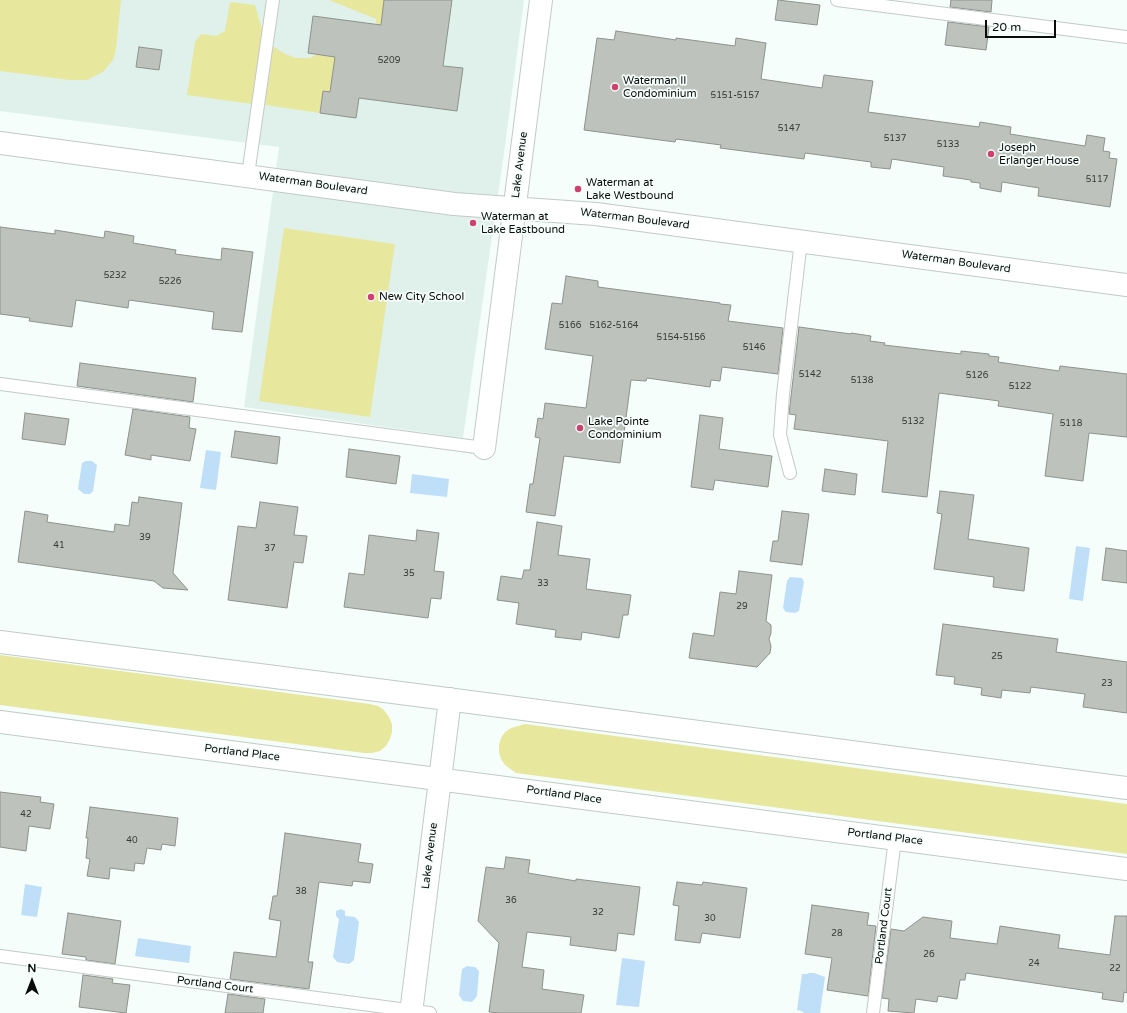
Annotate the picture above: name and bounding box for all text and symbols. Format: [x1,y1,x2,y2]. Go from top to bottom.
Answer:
scale bar [987,12,1058,38]
text: 20 m [992,20,1021,34]
house number: 5209 [378,56,400,66]
place label: Waterman II Condominium [623,74,697,100]
marker: Waterman II Condominium [610,82,620,92]
house number: 5151-5157 [711,91,759,101]
house number: 5147 [778,124,800,134]
street label: Lake Avenue [509,131,531,199]
house number: 5137 [884,134,906,144]
house number: 5133 [937,140,959,150]
place label: Joseph Erlanger House [999,141,1079,167]
marker: Joseph Erlanger House [986,149,996,159]
street label: Waterman Boulevard [258,170,368,198]
house number: 5117 [1086,175,1108,185]
place label: Waterman at Lake Westbound [586,176,674,202]
marker: Waterman at Lake Westbound [573,184,583,194]
street label: Waterman Boulevard [580,206,690,232]
place label: Waterman at Lake Eastbound [481,210,565,236]
marker: Waterman at Lake Eastbound [468,218,478,228]
street label: Waterman Boulevard [901,248,1011,276]
house number: 5232 [104,271,126,281]
house number: 5226 [159,277,181,287]
place label: New City School [379,290,464,304]
marker: New City School [366,292,376,302]
house number: 5166 [559,321,581,331]
house number: 5162-5164 [590,321,638,331]
house number: 5154-5156 [657,333,705,343]
house number: 5146 [743,343,765,353]
house number: 5142 [799,370,821,380]
house number: 5126 [966,371,988,381]
house number: 5138 [851,376,873,386]
house number: 5122 [1009,382,1031,392]
place label: Lake Pointe Condominium [588,415,662,441]
house number: 5132 [902,417,924,427]
house number: 5118 [1060,419,1082,429]
marker: Lake Pointe Condominium [575,423,585,433]
house number: 39 [139,533,151,543]
house number: 41 [53,541,65,551]
house number: 37 [264,544,276,554]
house number: 35 [403,569,415,579]
house number: 33 [537,579,549,589]
house number: 29 [736,602,748,612]
house number: 25 [991,652,1003,662]
house number: 23 [1101,679,1113,689]
street label: Portland Place [203,742,281,764]
street label: Portland Place [525,783,603,807]
house number: 42 [20,810,32,820]
street label: Lake Avenue [419,822,441,890]
street label: Portland Place [846,826,924,848]
house number: 40 [126,836,138,846]
house number: 38 [295,887,307,897]
street label: Portland Court [873,887,895,965]
house number: 36 [505,896,517,906]
house number: 32 [592,908,604,918]
house number: 30 [704,914,716,924]
house number: 28 [831,929,843,939]
house number: 26 [923,950,935,960]
house number: 24 [1028,959,1040,969]
north arrow [12,961,52,1001]
text: N [28,962,36,975]
house number: 22 [1109,964,1121,974]
street label: Portland Court [176,974,254,996]

